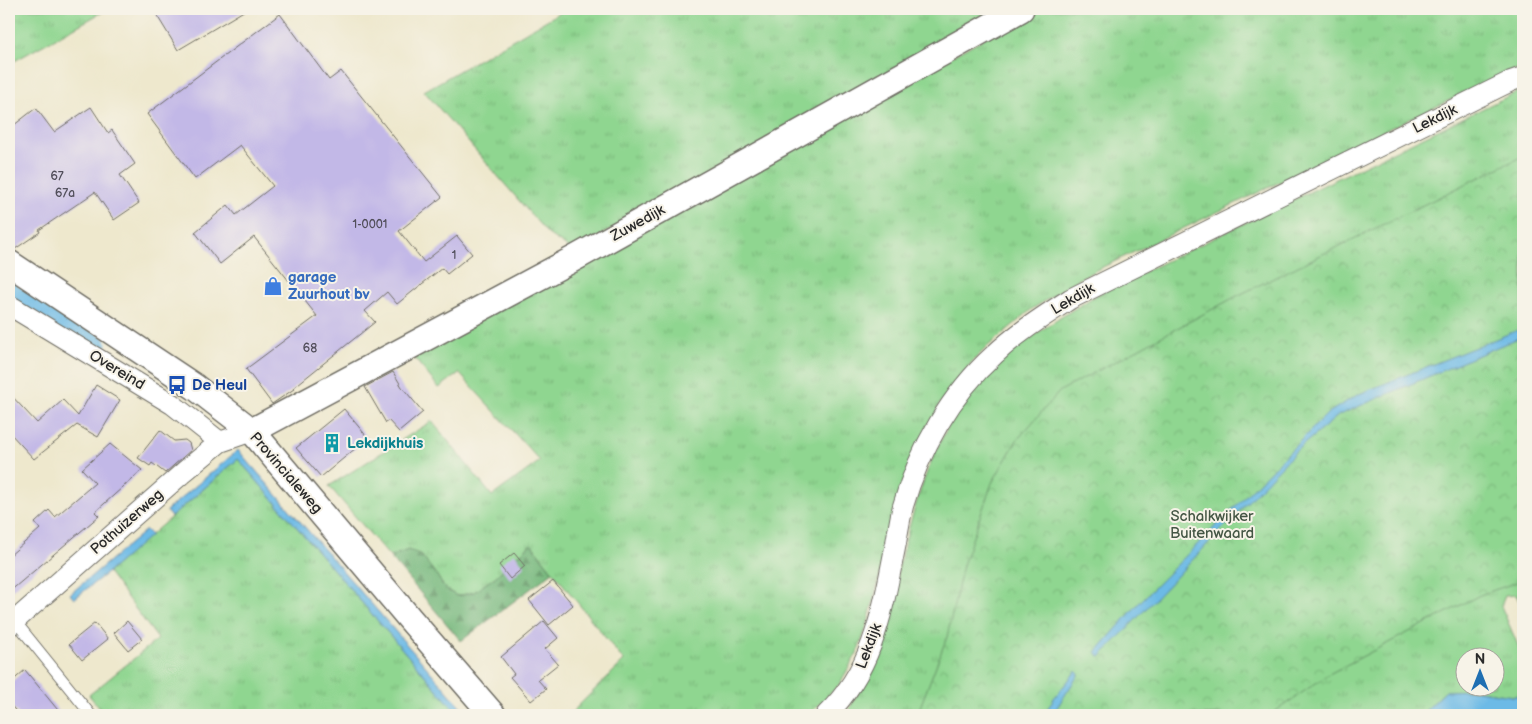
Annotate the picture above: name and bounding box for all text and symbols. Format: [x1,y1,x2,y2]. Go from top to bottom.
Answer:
street label: Lekdijk [1410,100,1461,138]
house number: 67 [50,169,64,184]
house number: 67a [55,186,75,201]
street label: Zuwedijk [607,200,669,246]
house number: 1-0001 [353,217,387,232]
house number: 1 [452,248,456,263]
place label: garage Zuurhout bv [288,268,371,304]
shop icon: garage Zuurhout bv [262,275,284,297]
street label: Lekdijk [1048,279,1099,319]
house number: 68 [303,341,317,356]
street label: Overeind [86,346,148,394]
bus stop icon: De Heul [166,374,188,396]
place label: De Heul [192,376,247,395]
street label: Provincialeweg [245,428,327,518]
building icon: Lekdijkhuis [321,432,343,454]
place label: Lekdijkhuis [347,434,424,453]
street label: Pothuizerweg [87,485,167,559]
park label: Schalkwijker Buitenwaard [1170,507,1254,543]
street label: Lekdijk [852,620,887,671]
north arrow [1454,646,1504,696]
text: N [1475,651,1485,668]

